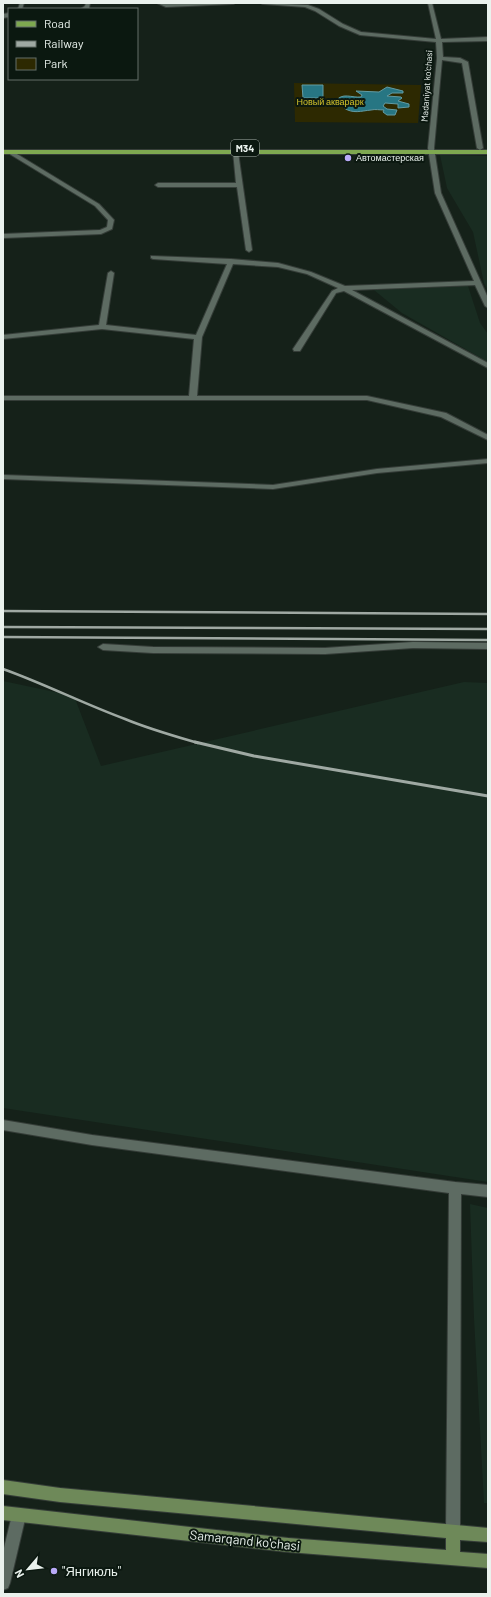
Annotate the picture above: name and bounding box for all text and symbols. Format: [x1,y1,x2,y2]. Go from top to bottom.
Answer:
legend [8,8,138,80]
text: Road [44,16,71,30]
text: Railway [44,36,84,50]
street label: Madaniyat ko'chasi [419,50,434,122]
text: Park [44,56,68,70]
park label: Новый акварарк [296,96,364,107]
road number: M34 [231,140,259,156]
place label: Автомастерская [356,152,424,163]
marker: Автомастерская [343,153,353,163]
street label: Samarqand ko'chasi [189,1526,301,1554]
north arrow [8,1549,48,1589]
place label: "Янгиюль" [62,1563,122,1579]
marker: "Янгиюль" [49,1566,59,1576]
text: N [11,1568,26,1580]

